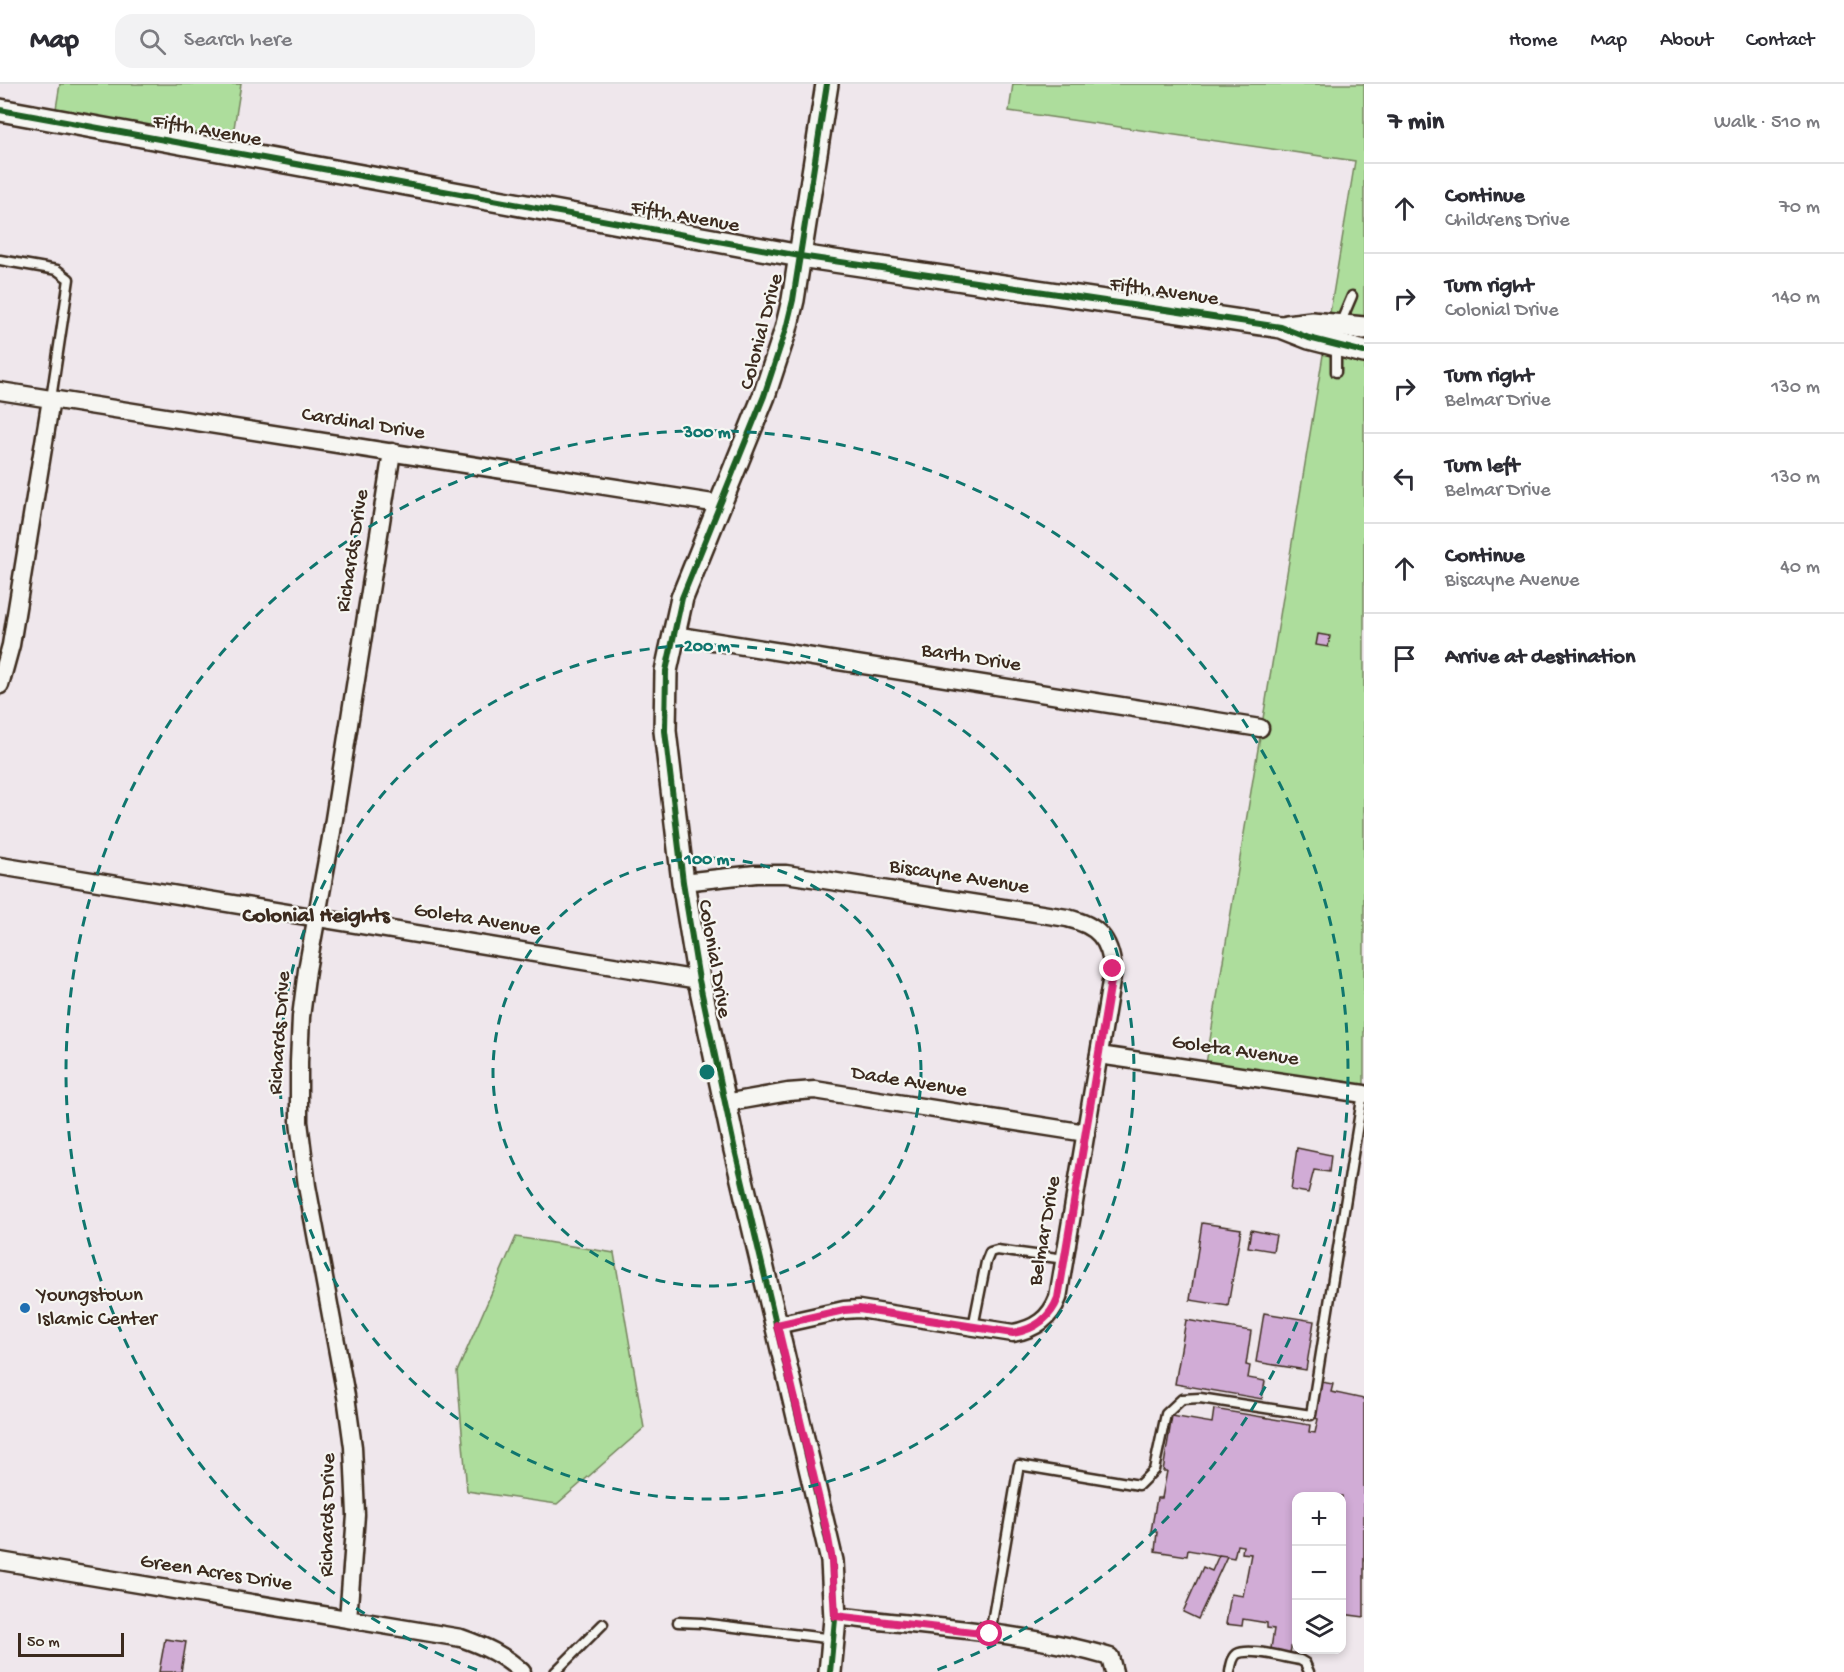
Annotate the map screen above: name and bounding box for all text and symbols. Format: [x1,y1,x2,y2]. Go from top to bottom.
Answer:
search box [115,14,535,68]
text: Map [30,25,79,58]
icon: search [136,25,169,58]
text: Search here [184,28,292,54]
text: Home [1509,29,1557,54]
text: Map [1590,29,1627,54]
text: About [1660,29,1713,54]
text: Contact [1746,29,1814,54]
text: 7 min [1388,108,1444,139]
street label: Fifth Avenue [150,110,264,154]
text: Walk · 510 m [1714,112,1820,135]
text: Continue [1445,184,1525,210]
icon: ahead [1388,192,1421,225]
street label: Fifth Avenue [628,196,742,240]
text: 70 m [1779,197,1820,220]
text: Childrens Drive [1445,210,1570,233]
street label: Colonial Drive [735,270,791,393]
street label: Fifth Avenue [1107,273,1221,313]
text: Turn right [1445,274,1533,300]
icon: right [1388,282,1421,315]
text: 140 m [1772,287,1820,310]
text: Colonial Drive [1445,300,1559,323]
text: Turn right [1445,364,1533,390]
icon: right [1388,372,1421,405]
text: 130 m [1771,377,1820,400]
text: Belmar Drive [1445,390,1551,413]
street label: Cardinal Drive [300,403,428,447]
text: 300 m [683,423,731,444]
text: Turn left [1445,454,1519,480]
icon: left [1388,462,1421,495]
text: 130 m [1771,467,1820,490]
text: Belmar Drive [1445,480,1551,503]
street label: Richards Drive [332,487,376,614]
text: Continue [1445,544,1525,570]
icon: ahead [1388,552,1421,585]
text: 40 m [1780,557,1820,580]
text: Biscayne Avenue [1445,570,1579,593]
text: 200 m [684,637,730,658]
street label: Barth Drive [918,639,1024,679]
icon: arrive [1388,642,1421,675]
text: Arrive at destination [1445,645,1635,671]
text: 100 m [684,850,730,871]
street label: Biscayne Avenue [886,854,1032,902]
street label: Colonial Drive [690,898,736,1021]
street label: Goleta Avenue [412,899,543,944]
district label: Colonial Heights [241,904,391,930]
route end [1099,955,1125,981]
street label: Richards Drive [264,969,298,1096]
street label: Goleta Avenue [1170,1031,1301,1073]
street label: Dade Avenue [847,1061,970,1105]
centre of rings [697,1062,717,1082]
street label: Belmar Drive [1024,1173,1068,1289]
place label: Youngstown Islamic Center [35,1284,158,1333]
marker: Youngstown Islamic Center [18,1301,32,1315]
street label: Richards Drive [315,1452,343,1577]
map controls [1292,1492,1346,1654]
button: + [1292,1492,1346,1546]
button: − [1292,1546,1346,1600]
street label: Green Acres Drive [138,1550,295,1599]
button: layers [1292,1600,1346,1654]
route start [976,1620,1002,1646]
scale bar [18,1630,124,1658]
text: 50 m [27,1634,60,1653]

